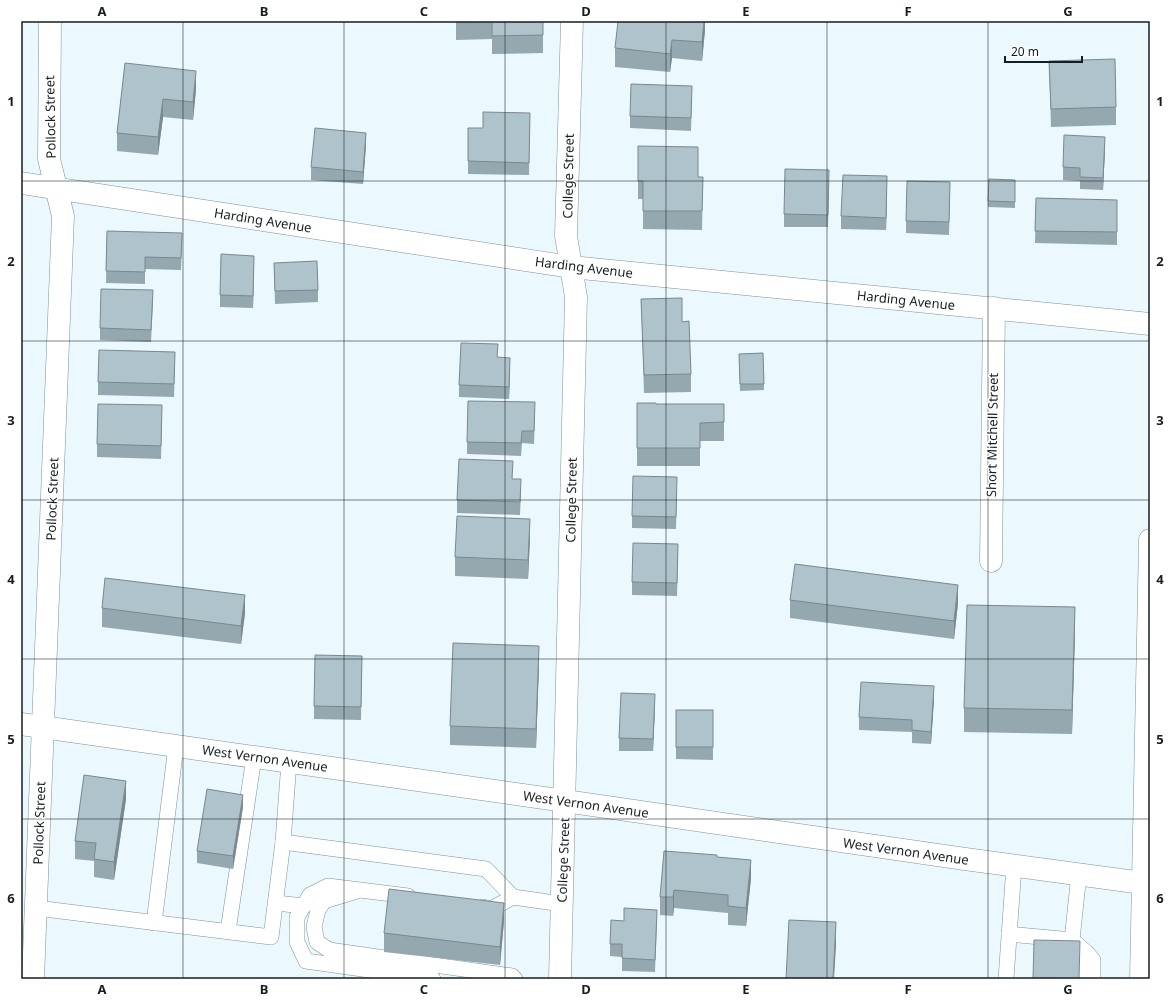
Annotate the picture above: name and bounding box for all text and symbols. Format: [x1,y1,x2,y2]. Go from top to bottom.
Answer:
text: A [98,2,107,20]
text: B [260,2,268,20]
text: C [420,2,428,20]
text: D [581,2,591,20]
text: E [742,2,750,20]
text: F [904,2,912,20]
text: G [1063,2,1073,20]
scale bar [1005,38,1082,64]
text: 20 m [1011,43,1039,60]
street label: Pollock Street [40,75,60,159]
text: 1 [7,92,15,110]
text: 1 [1156,92,1164,110]
street label: College Street [558,133,578,219]
street label: Harding Avenue [213,203,313,237]
text: 2 [7,252,15,270]
street label: Harding Avenue [534,252,634,282]
text: 2 [1156,252,1164,270]
street label: Harding Avenue [856,286,956,314]
street label: Short Mitchell Street [982,372,1002,497]
text: 3 [7,411,15,429]
text: 3 [1156,411,1164,429]
street label: Pollock Street [42,457,62,541]
street label: College Street [561,457,581,543]
text: 4 [7,570,15,588]
text: 4 [1156,570,1164,588]
text: 5 [7,730,15,748]
text: 5 [1156,730,1164,748]
street label: West Vernon Avenue [201,740,329,776]
street label: Pollock Street [29,781,49,865]
street label: West Vernon Avenue [522,786,650,822]
street label: College Street [553,817,573,903]
street label: West Vernon Avenue [842,833,970,869]
text: 6 [7,889,15,907]
text: 6 [1156,889,1164,907]
text: A [98,980,107,998]
text: B [260,980,268,998]
text: C [420,980,428,998]
text: D [581,980,591,998]
text: E [742,980,750,998]
text: F [904,980,912,998]
text: G [1063,980,1073,998]

